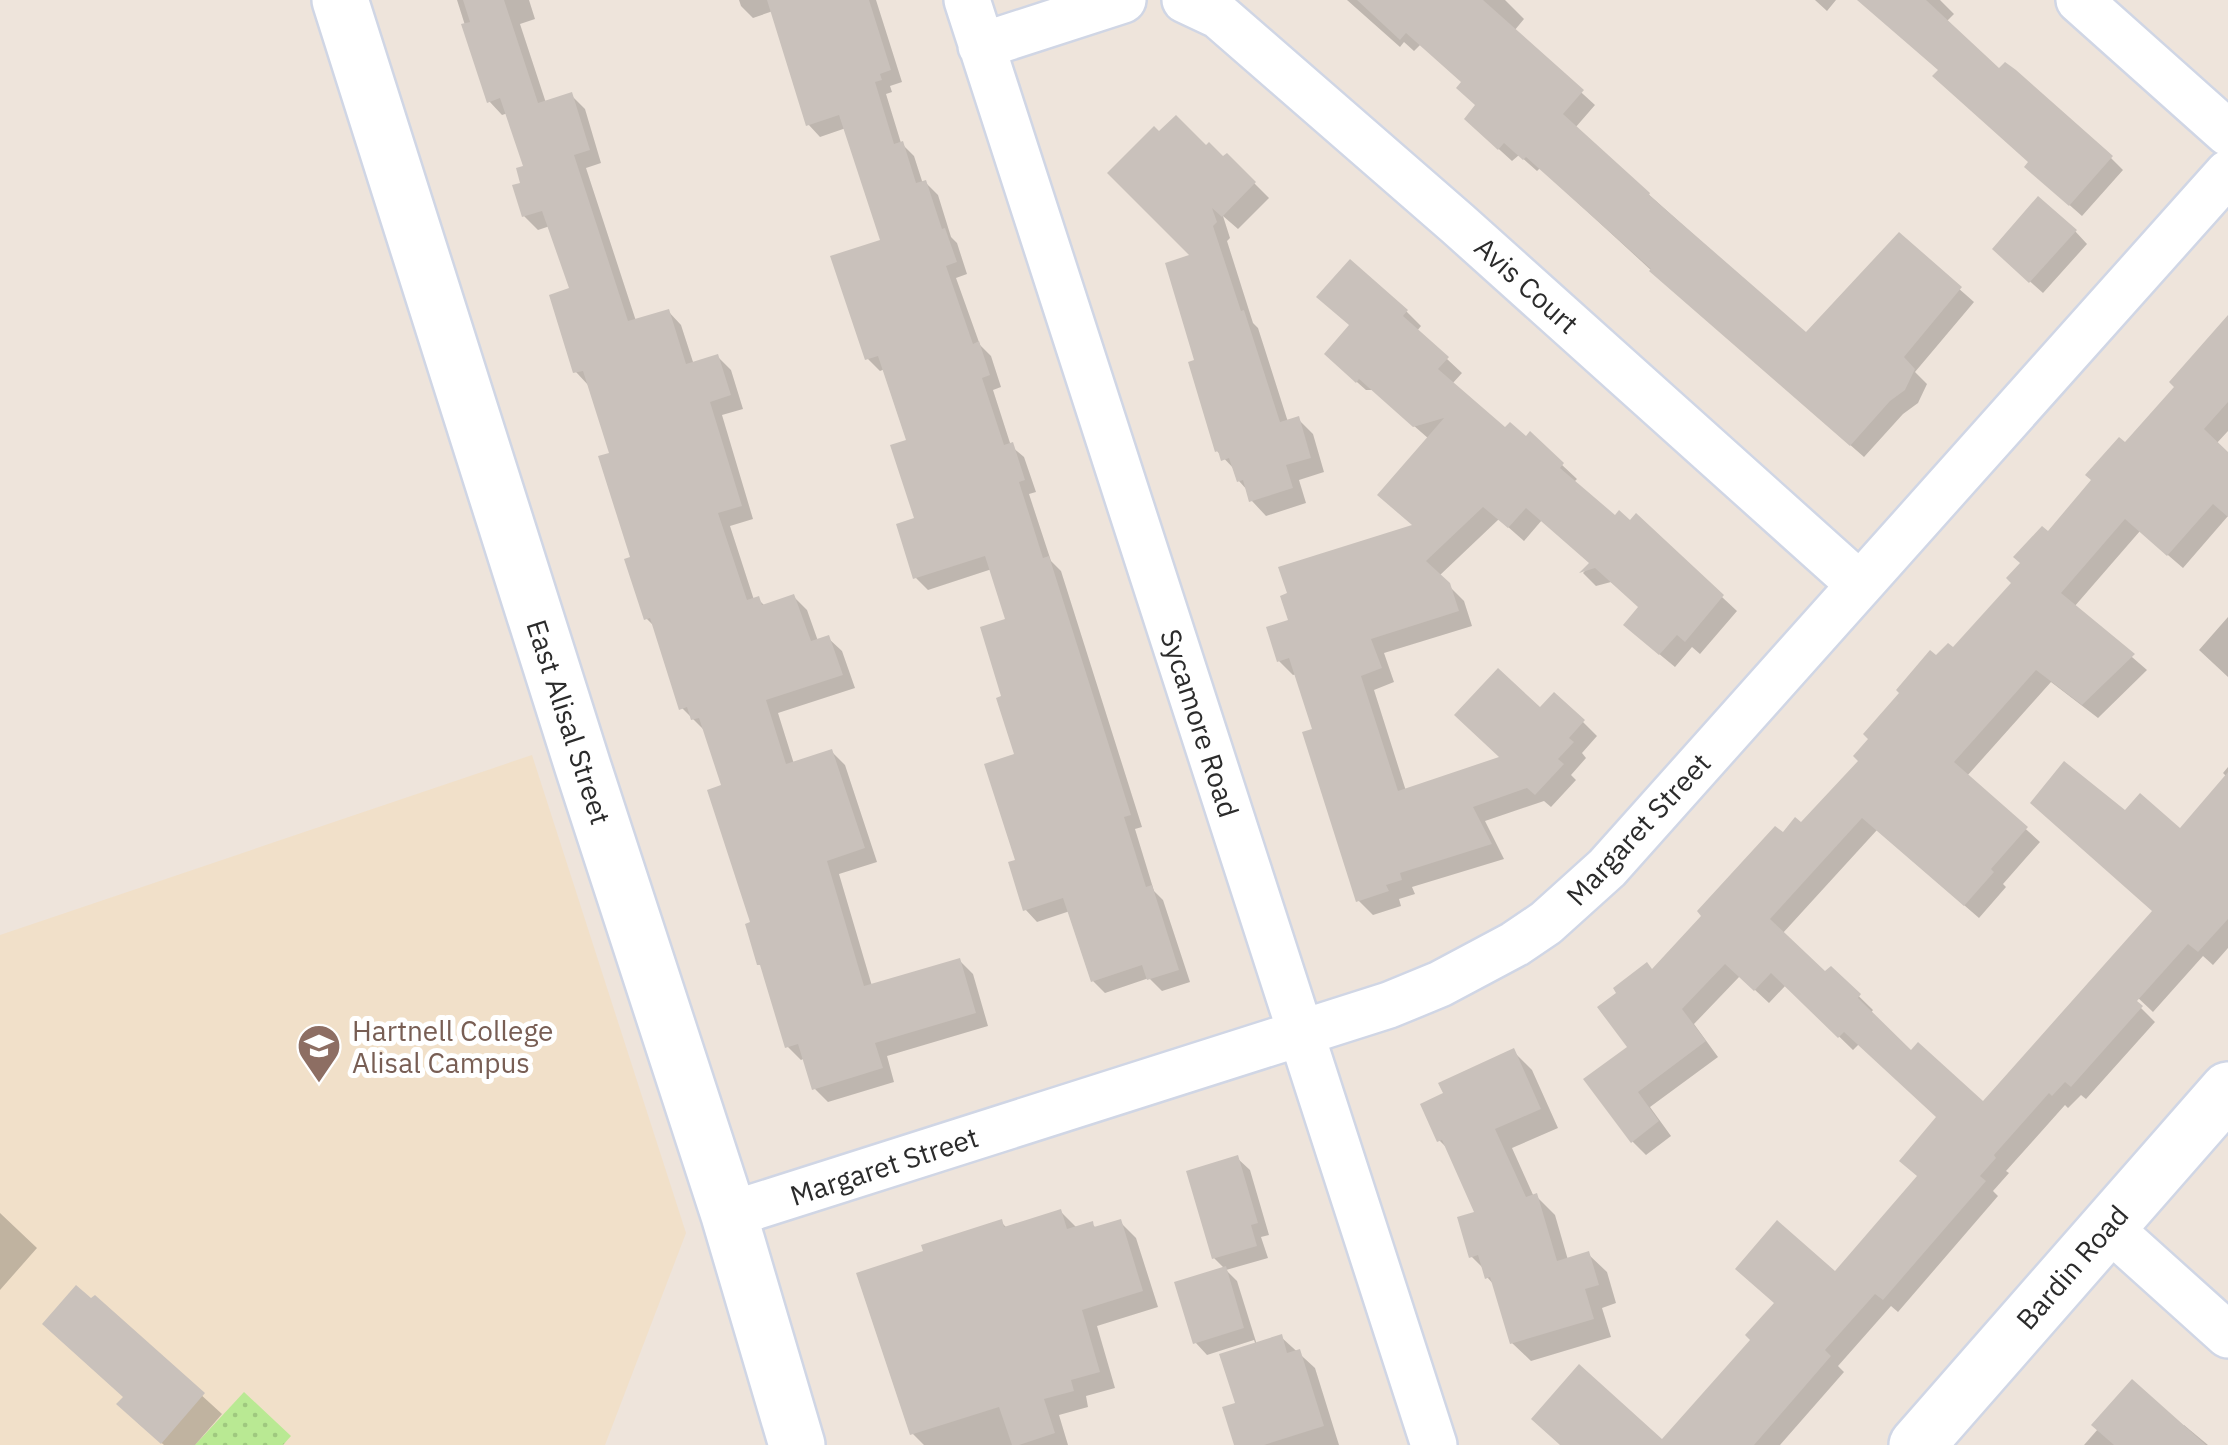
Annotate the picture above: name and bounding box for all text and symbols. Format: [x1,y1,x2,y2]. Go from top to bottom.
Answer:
street label: Avis Court [1467,229,1587,341]
street label: East Alisal Street [518,615,620,829]
street label: Sycamore Road [1152,624,1248,822]
street label: Margaret Street [1558,745,1718,913]
place label: Hartnell College Alisal Campus [352,1012,553,1081]
school or university icon: Hartnell College Alisal Campus [296,1023,342,1084]
street label: Margaret Street [785,1118,983,1214]
street label: Bardin Road [2008,1197,2136,1337]

